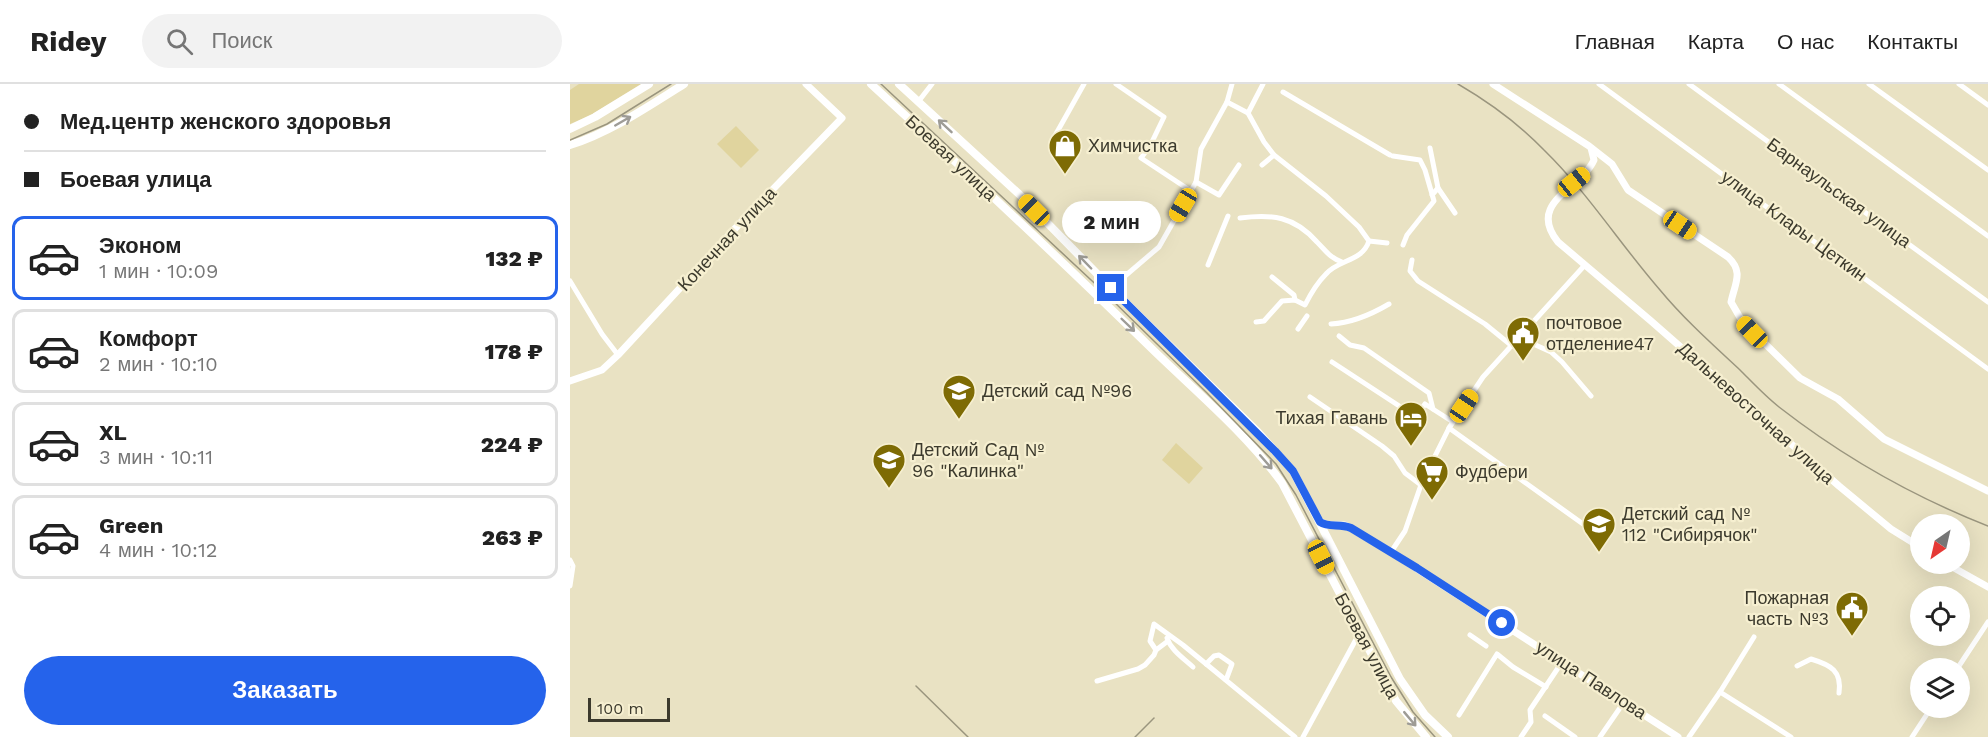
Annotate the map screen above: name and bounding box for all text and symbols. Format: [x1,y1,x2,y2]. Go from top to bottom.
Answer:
search box [142,14,562,68]
text: Ridey [30,25,106,58]
icon: search [163,25,196,58]
text: Поиск [211,28,272,53]
text: Главная [1575,29,1655,54]
text: Карта [1688,29,1744,54]
text: О нас [1777,29,1834,54]
text: Контакты [1867,29,1958,54]
text: Мед.центр женского здоровья [60,109,391,134]
street label: Боевая улица [902,110,1002,206]
one-way arrow [614,115,631,127]
one-way arrow [938,119,953,133]
shop icon: Химчистка [1047,128,1083,175]
street label: Барнаульская улица [1763,133,1916,252]
place label: Химчистка [1088,135,1178,156]
car [1554,164,1594,200]
street label: улица Клары Цеткин [1718,166,1871,285]
text: Боевая улица [60,167,212,192]
street label: Конечная улица [673,182,781,295]
car [1166,185,1200,225]
car [1015,191,1053,229]
callout: 2 мин [1062,201,1160,243]
car [1660,207,1700,243]
text: 2 мин [1083,210,1140,234]
icon: car [27,231,81,285]
text: Эконом [99,233,182,258]
text: 132 ₽ [486,246,543,271]
one-way arrow [1078,254,1092,269]
text: 1 мин · 10:09 [99,259,218,283]
route end [1097,274,1124,301]
place label: почтовое отделение47 [1546,312,1654,354]
car [1733,313,1771,351]
public building icon: почтовое отделение47 [1505,315,1541,362]
one-way arrow [1120,318,1135,332]
icon: car [27,324,81,378]
text: Комфорт [99,326,198,351]
street label: Дальневосточная улица [1674,337,1839,489]
text: 178 ₽ [485,339,543,364]
text: 2 мин · 10:10 [99,352,218,376]
school or university icon: Детский сад №96 [941,373,977,420]
place label: Детский сад №96 [982,380,1132,401]
car [1446,386,1482,426]
hotel icon: Тихая Гавань [1393,400,1429,447]
place label: Тихая Гавань [1276,407,1388,428]
icon: car [27,417,81,471]
text: XL [99,420,127,445]
text: 224 ₽ [481,432,543,457]
place label: Детский Сад № 96 "Калинка" [912,439,1045,481]
school or university icon: Детский Сад № 96 "Калинка" [871,442,907,489]
text: 3 мин · 10:11 [99,445,213,469]
one-way arrow [1259,454,1273,469]
supermarket icon: Фудбери [1414,454,1450,501]
place label: Фудбери [1455,461,1528,482]
place label: Детский сад № 112 "Сибирячок" [1622,503,1757,545]
school or university icon: Детский сад № 112 "Сибирячок" [1581,506,1617,553]
icon: car [27,510,81,564]
text: Green [99,513,163,538]
north arrow [1910,514,1970,574]
map controls [1910,514,1970,718]
text: 263 ₽ [482,525,543,550]
car [1305,537,1337,577]
text: 4 мин · 10:12 [99,538,217,562]
button: locate [1910,586,1970,646]
place label: Пожарная часть №3 [1744,587,1829,629]
street label: Боевая улица [1331,589,1405,703]
public building icon: Пожарная часть №3 [1834,590,1870,637]
route start [1488,609,1515,636]
street label: улица Павлова [1532,636,1651,724]
button: Заказать [24,656,546,725]
button: layers [1910,658,1970,718]
scale bar [588,695,670,722]
text: 100 m [597,699,644,718]
one-way arrow [1403,711,1417,726]

